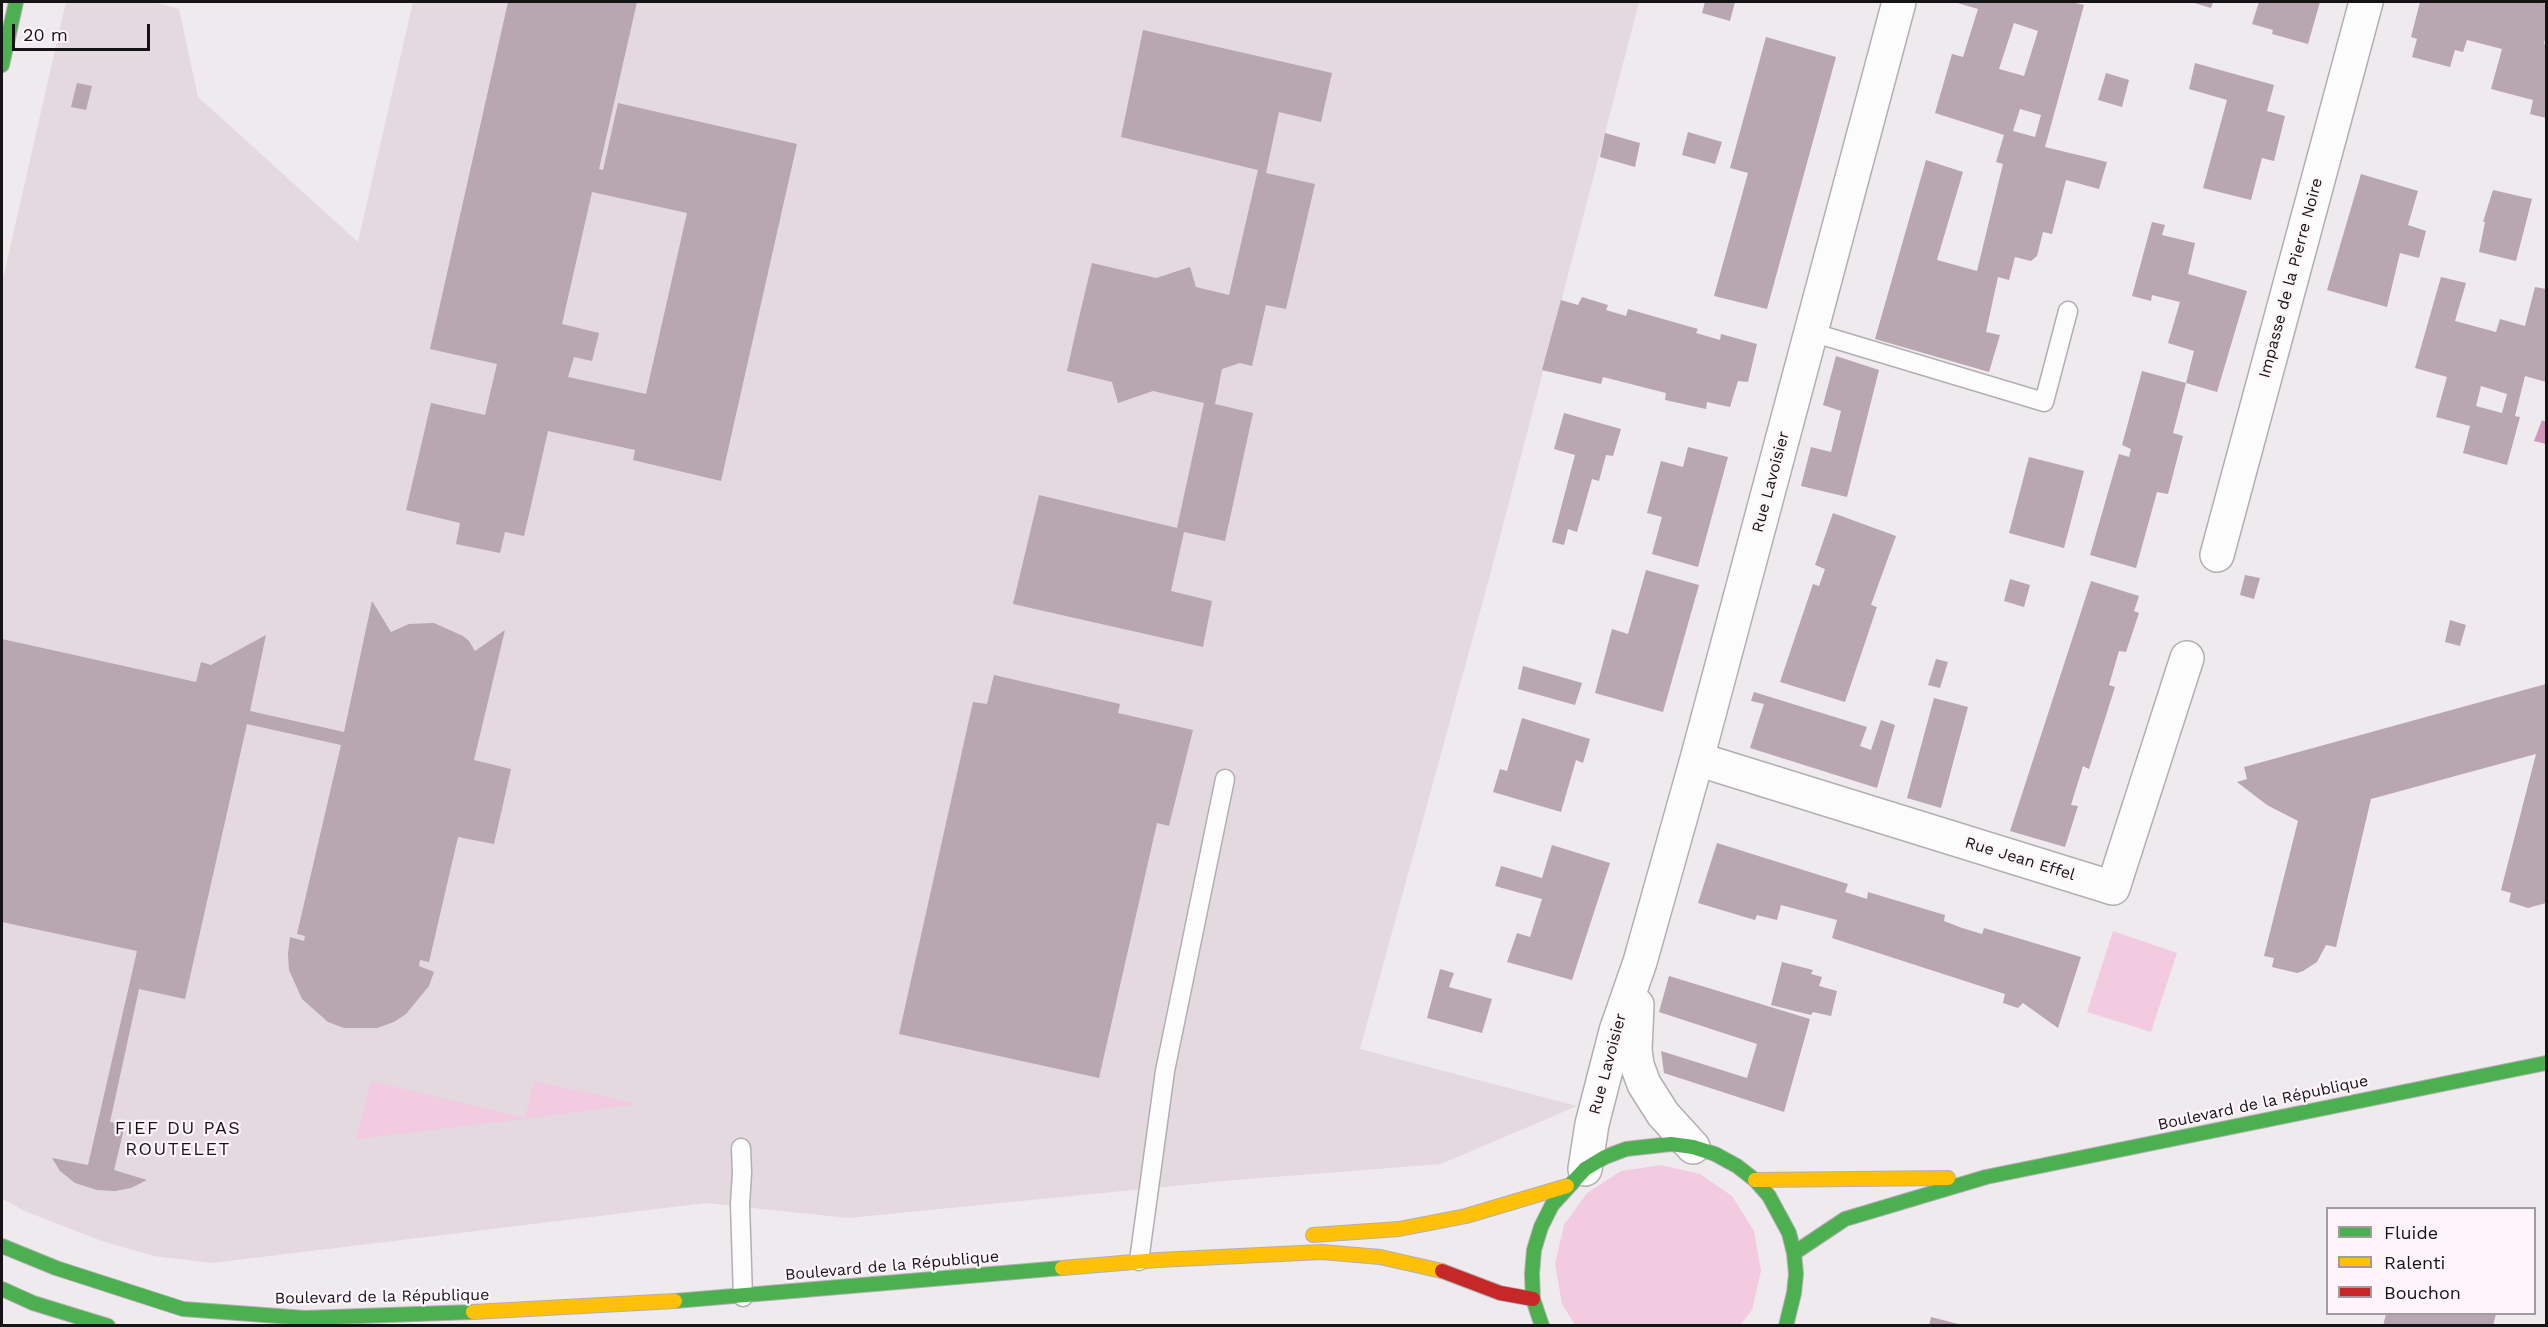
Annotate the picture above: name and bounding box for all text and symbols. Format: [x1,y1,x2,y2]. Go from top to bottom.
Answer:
scale bar [15,12,153,50]
text: 20 m [23,24,68,45]
street label: Impasse de la Pierre Noire [2255,176,2327,380]
street label: Rue Lavoisier [1748,429,1794,535]
street label: Rue Jean Effel [1963,833,2077,885]
street label: Rue Lavoisier [1585,1011,1631,1117]
street label: Boulevard de la République [2156,1071,2370,1135]
district label: FIEF DU PAS ROUTELET [115,1118,241,1160]
legend [2326,1207,2536,1315]
text: Fluide [2384,1222,2438,1243]
street label: Boulevard de la République [784,1247,1000,1285]
text: Ralenti [2384,1252,2445,1273]
text: Bouchon [2384,1282,2461,1303]
street label: Boulevard de la République [274,1286,490,1308]

